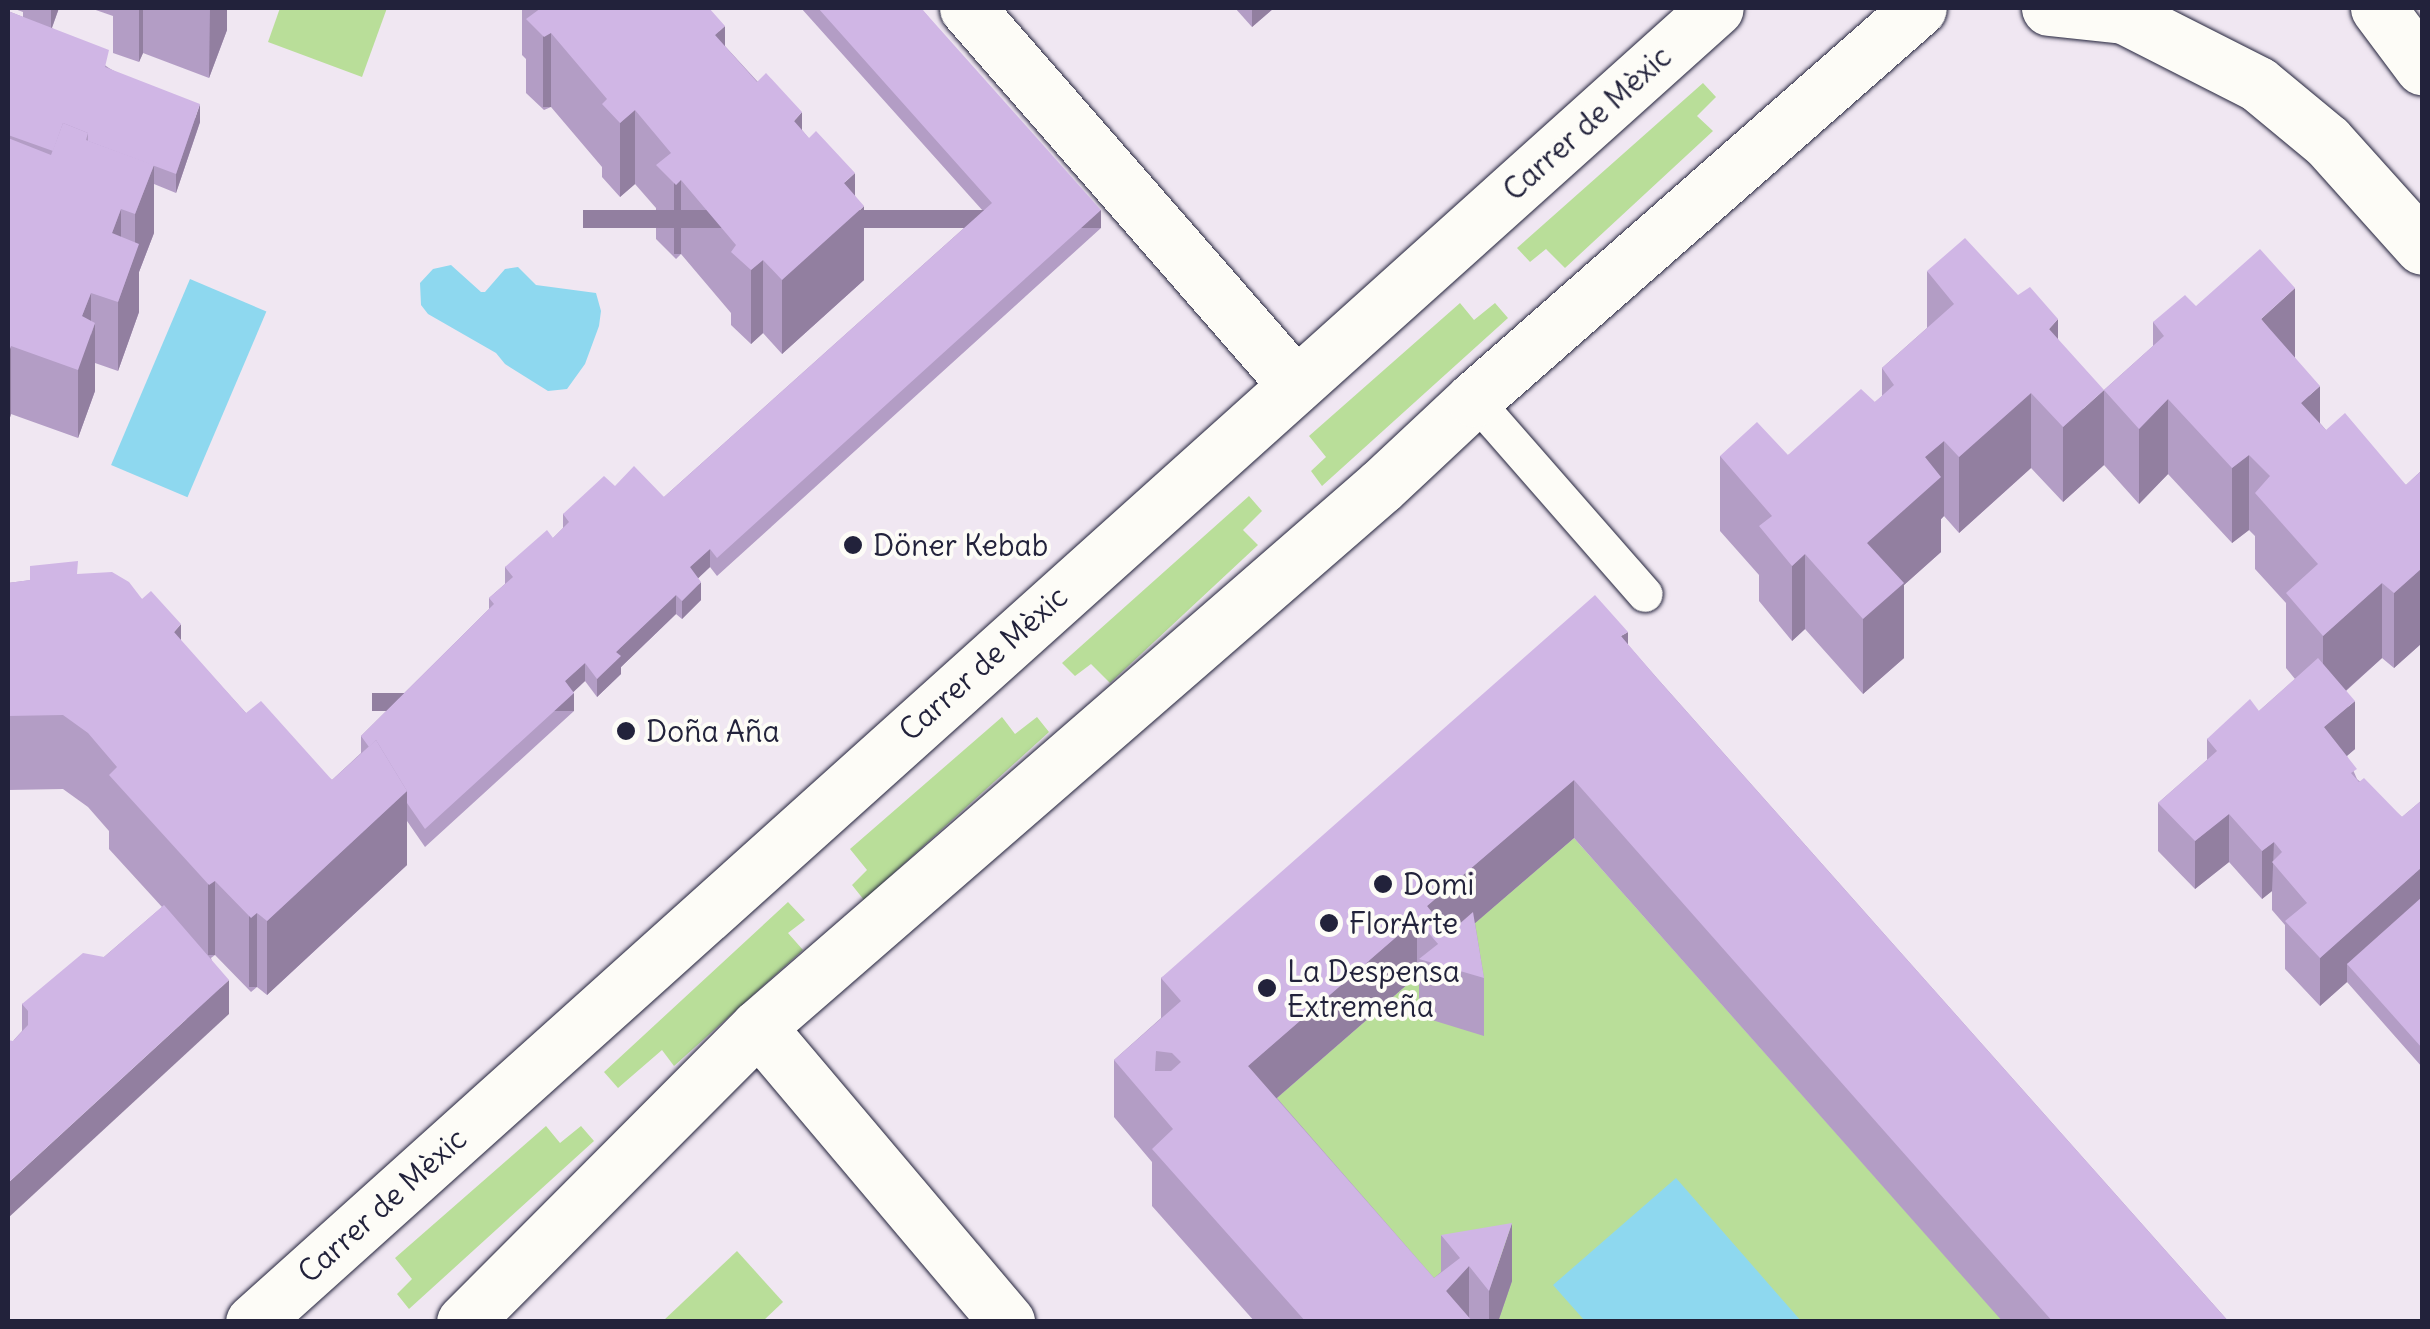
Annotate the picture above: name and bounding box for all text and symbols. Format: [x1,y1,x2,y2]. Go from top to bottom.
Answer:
street label: Carrer de Mèxic [1496,38,1678,208]
place label: Döner Kebab [873,527,1048,563]
marker: Döner Kebab [842,534,864,556]
street label: Carrer de Mèxic [892,578,1074,748]
place label: Doña Aña [646,713,780,749]
marker: Doña Aña [615,720,637,742]
place label: Domi [1403,866,1474,902]
marker: Domi [1372,873,1394,895]
place label: FlorArte [1349,905,1458,941]
marker: FlorArte [1318,912,1340,934]
place label: La Despensa Extremeña [1287,953,1460,1024]
marker: La Despensa Extremeña [1256,977,1278,999]
street label: Carrer de Mèxic [291,1120,473,1290]

